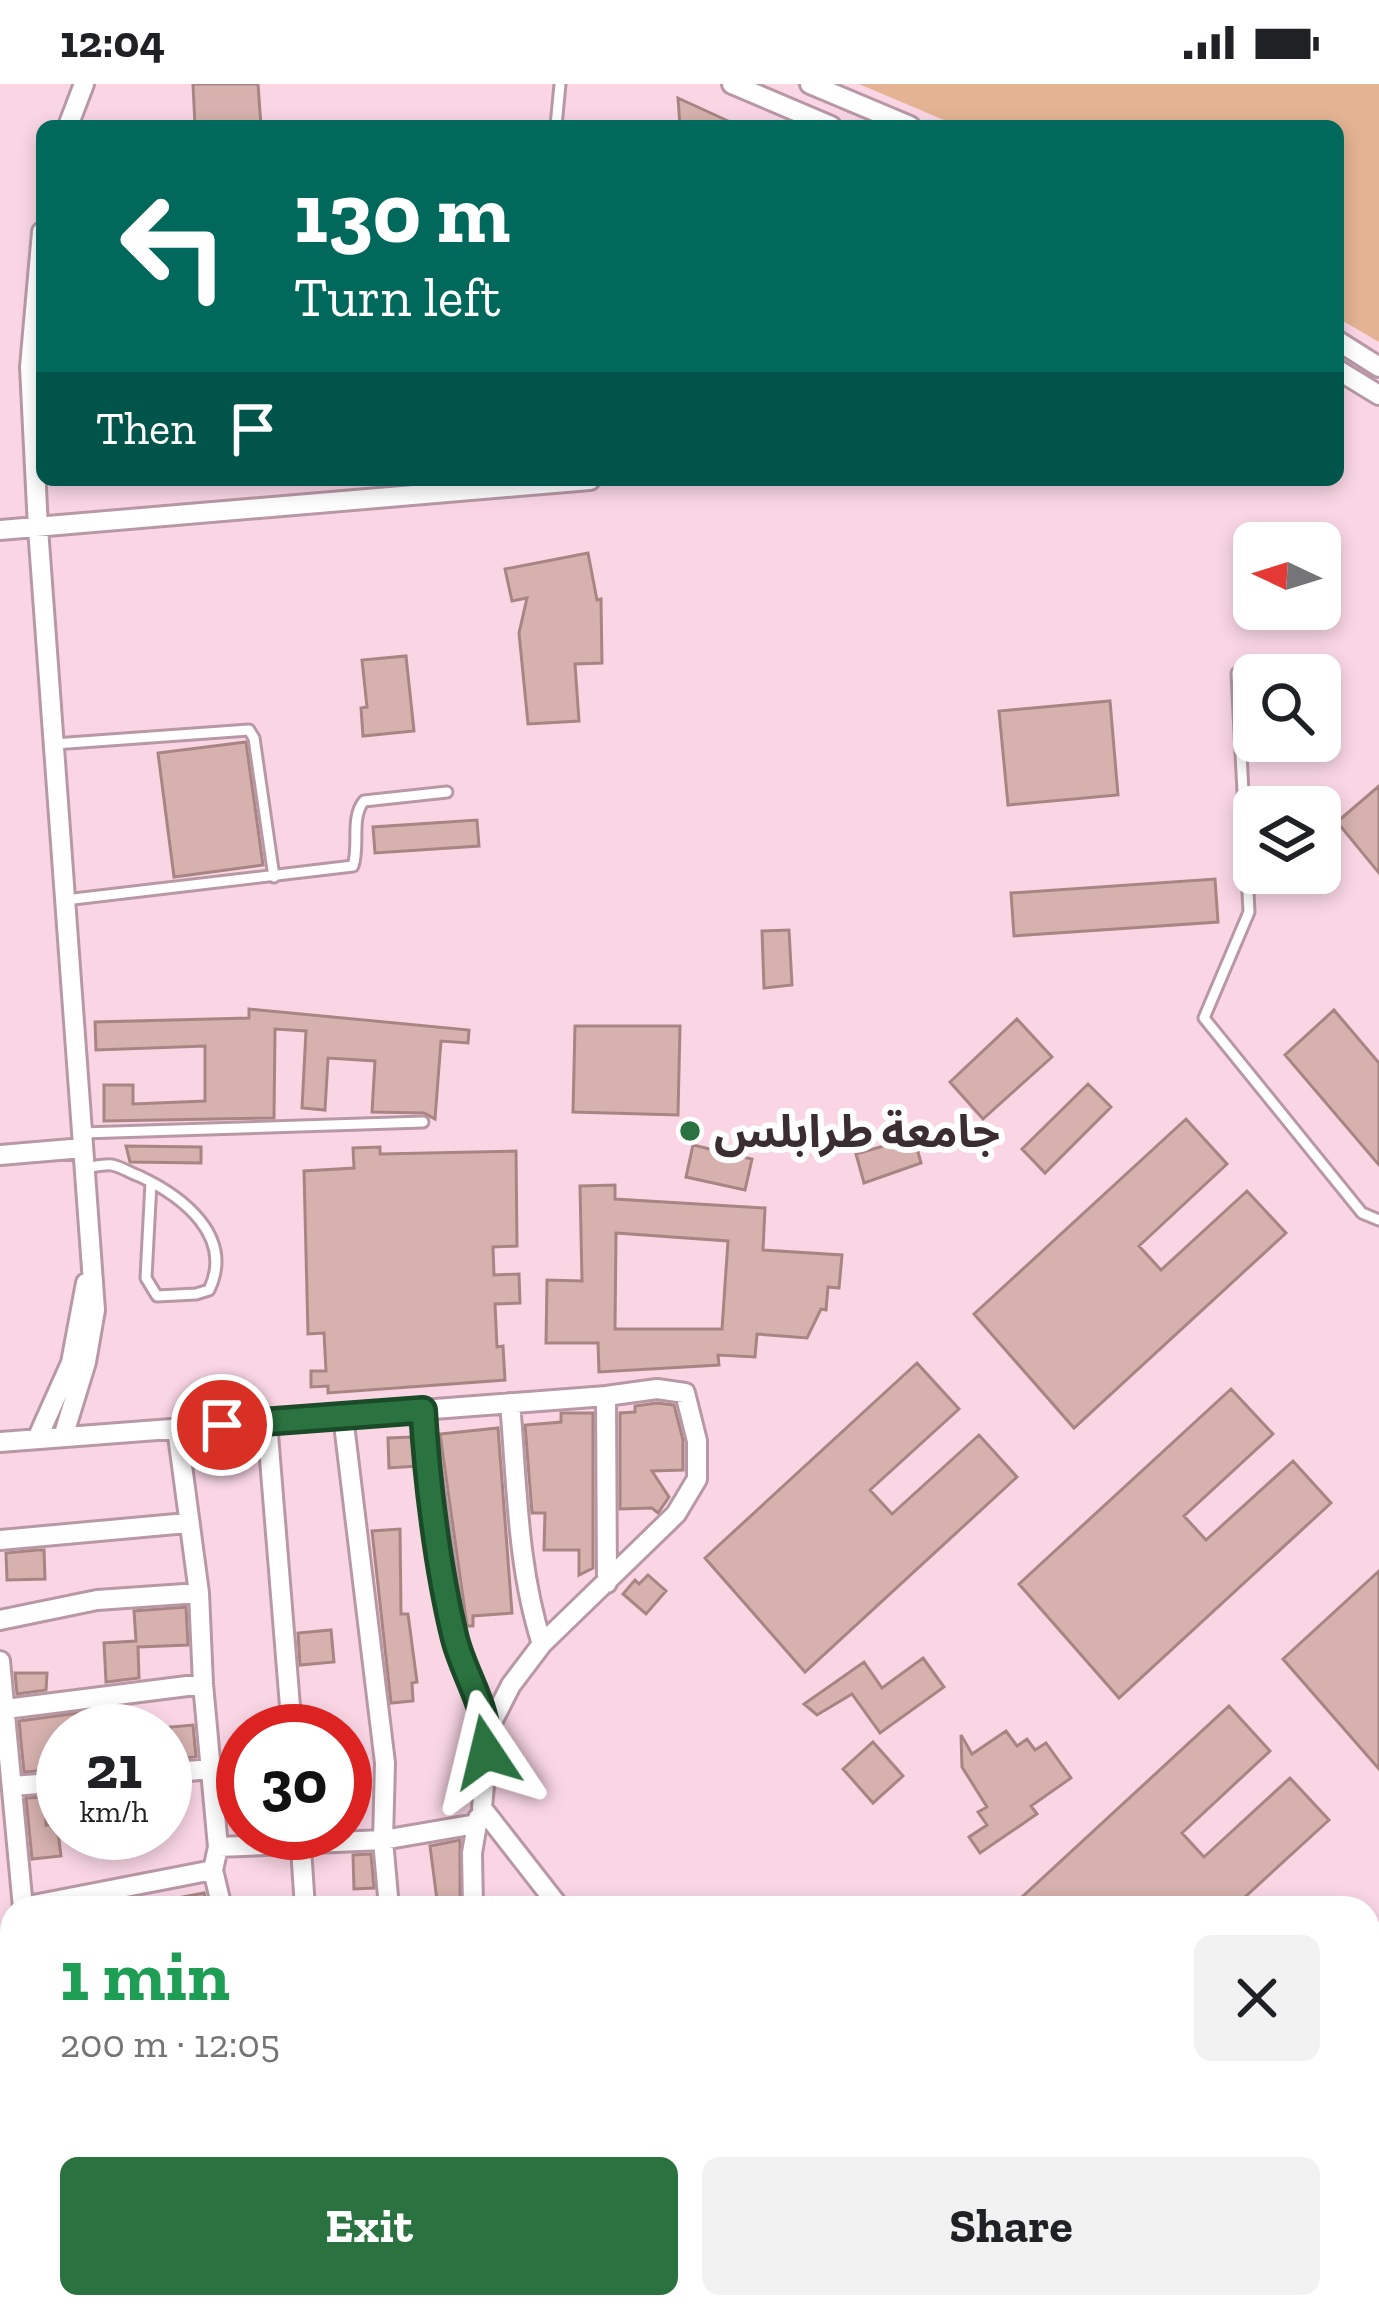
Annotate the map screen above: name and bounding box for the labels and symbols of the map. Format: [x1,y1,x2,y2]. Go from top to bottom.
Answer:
north arrow [1233,522,1341,630]
place label: جامعة طرابلس [714,1105,1000,1159]
marker: جامعة طرابلس [677,1118,703,1144]
pin [171,1374,273,1476]
position arrow [423,1689,549,1815]
speed limit sign: 30 [216,1704,372,1860]

